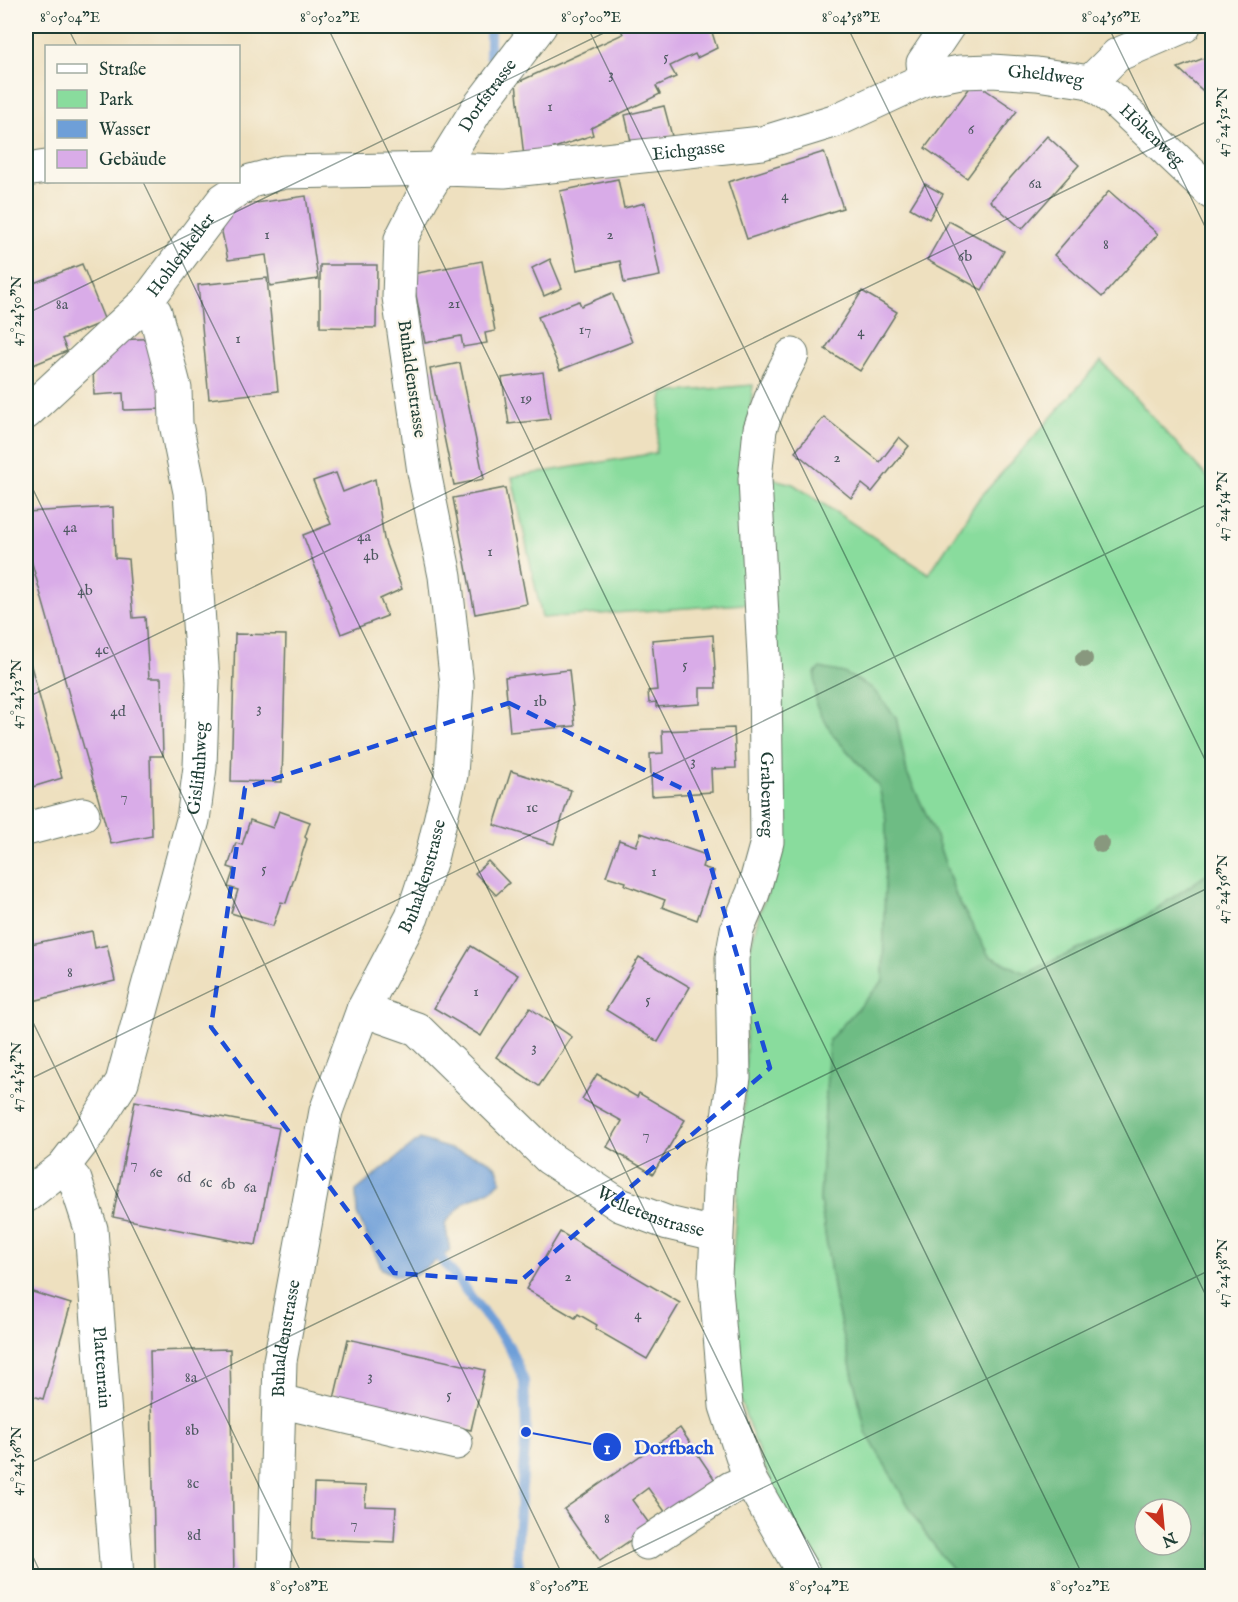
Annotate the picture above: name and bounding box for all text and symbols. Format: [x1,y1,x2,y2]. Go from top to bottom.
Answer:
text: 8°05'04"E [40,8,100,27]
text: 8°05'02"E [300,8,360,27]
text: 8°05'00"E [561,8,621,27]
text: 8°04'58"E [822,8,880,27]
text: 8°04'56"E [1081,8,1141,27]
legend [45,45,240,183]
house number: 5 [663,47,669,66]
street label: Dorfstrasse [454,54,522,137]
text: Straße [99,59,146,82]
street label: Gheldweg [1007,61,1085,92]
house number: 3 [608,65,614,84]
text: 47°24'52"N [1213,87,1232,157]
text: Park [99,89,134,112]
house number: 1 [547,97,553,116]
street label: Höhenweg [1114,99,1189,172]
text: Wasser [99,119,151,142]
house number: 6 [968,120,975,139]
street label: Eichgasse [651,136,726,166]
text: Gebäude [99,149,166,172]
house number: 6a [1029,174,1042,193]
house number: 4 [781,186,789,205]
street label: Hohlenkeller [142,208,221,302]
house number: 1 [264,225,270,244]
house number: 2 [606,225,614,244]
house number: 8 [1103,235,1109,254]
house number: 6b [958,247,972,266]
text: 47°24'50"N [7,276,26,346]
house number: 21 [448,294,460,313]
house number: 8a [56,295,69,314]
street label: Buhaldenstrasse [391,319,431,439]
house number: 17 [579,320,591,339]
house number: 4 [857,322,865,341]
house number: 1 [235,329,241,348]
house number: 19 [520,389,532,408]
house number: 2 [833,448,841,467]
text: 47°24'54"N [1213,471,1232,541]
house number: 4a [63,518,77,537]
house number: 4a [357,527,371,546]
house number: 1 [487,542,493,561]
house number: 4b [363,546,379,565]
house number: 4b [77,581,93,600]
house number: 4c [95,640,109,659]
house number: 5 [682,655,688,674]
text: 47°24'52"N [7,659,26,729]
house number: 1b [533,692,547,711]
house number: 3 [256,699,262,718]
house number: 4d [110,702,127,721]
street label: Gislifluhweg [182,721,213,816]
house number: 3 [690,752,696,771]
street label: Grabenweg [754,752,778,838]
house number: 7 [120,787,128,806]
house number: 1c [526,798,538,817]
street label: Buhaldenstrasse [394,817,452,938]
text: 47°24'56"N [1213,854,1232,924]
house number: 5 [261,859,267,878]
house number: 1 [651,862,657,881]
house number: 8 [67,963,73,982]
house number: 1 [473,982,479,1001]
house number: 5 [645,990,651,1009]
house number: 3 [531,1038,537,1057]
text: 47°24'54"N [7,1042,26,1112]
house number: 7 [642,1125,650,1144]
house number: 7 [130,1154,138,1173]
house number: 6e [149,1163,163,1182]
house number: 6d [177,1168,192,1187]
house number: 6c [200,1173,212,1192]
house number: 6b [221,1175,235,1194]
house number: 6a [244,1178,257,1197]
street label: Welletenstrasse [592,1181,707,1243]
text: 47°24'58"N [1213,1239,1232,1307]
house number: 2 [564,1267,572,1286]
street label: Buhaldenstrasse [267,1278,306,1398]
house number: 4 [634,1305,642,1324]
street label: Plattenrain [87,1326,116,1410]
house number: 3 [367,1367,373,1386]
house number: 8a [185,1368,198,1387]
house number: 5 [446,1385,452,1404]
house number: 8b [185,1421,199,1440]
text: 47°24'56"N [7,1426,26,1496]
callout: Dorfbach [592,1428,726,1466]
text: Dorfbach [634,1436,714,1461]
text: 1 [604,1438,611,1461]
house number: 8c [187,1474,199,1493]
north arrow [1133,1497,1193,1557]
house number: 8 [604,1509,610,1528]
house number: 7 [350,1514,358,1533]
house number: 8d [187,1526,202,1545]
text: N [1158,1526,1180,1551]
text: 8°05'08"E [270,1577,328,1596]
text: 8°05'06"E [529,1577,589,1596]
text: 8°05'04"E [789,1577,849,1596]
text: 8°05'02"E [1050,1577,1110,1596]

